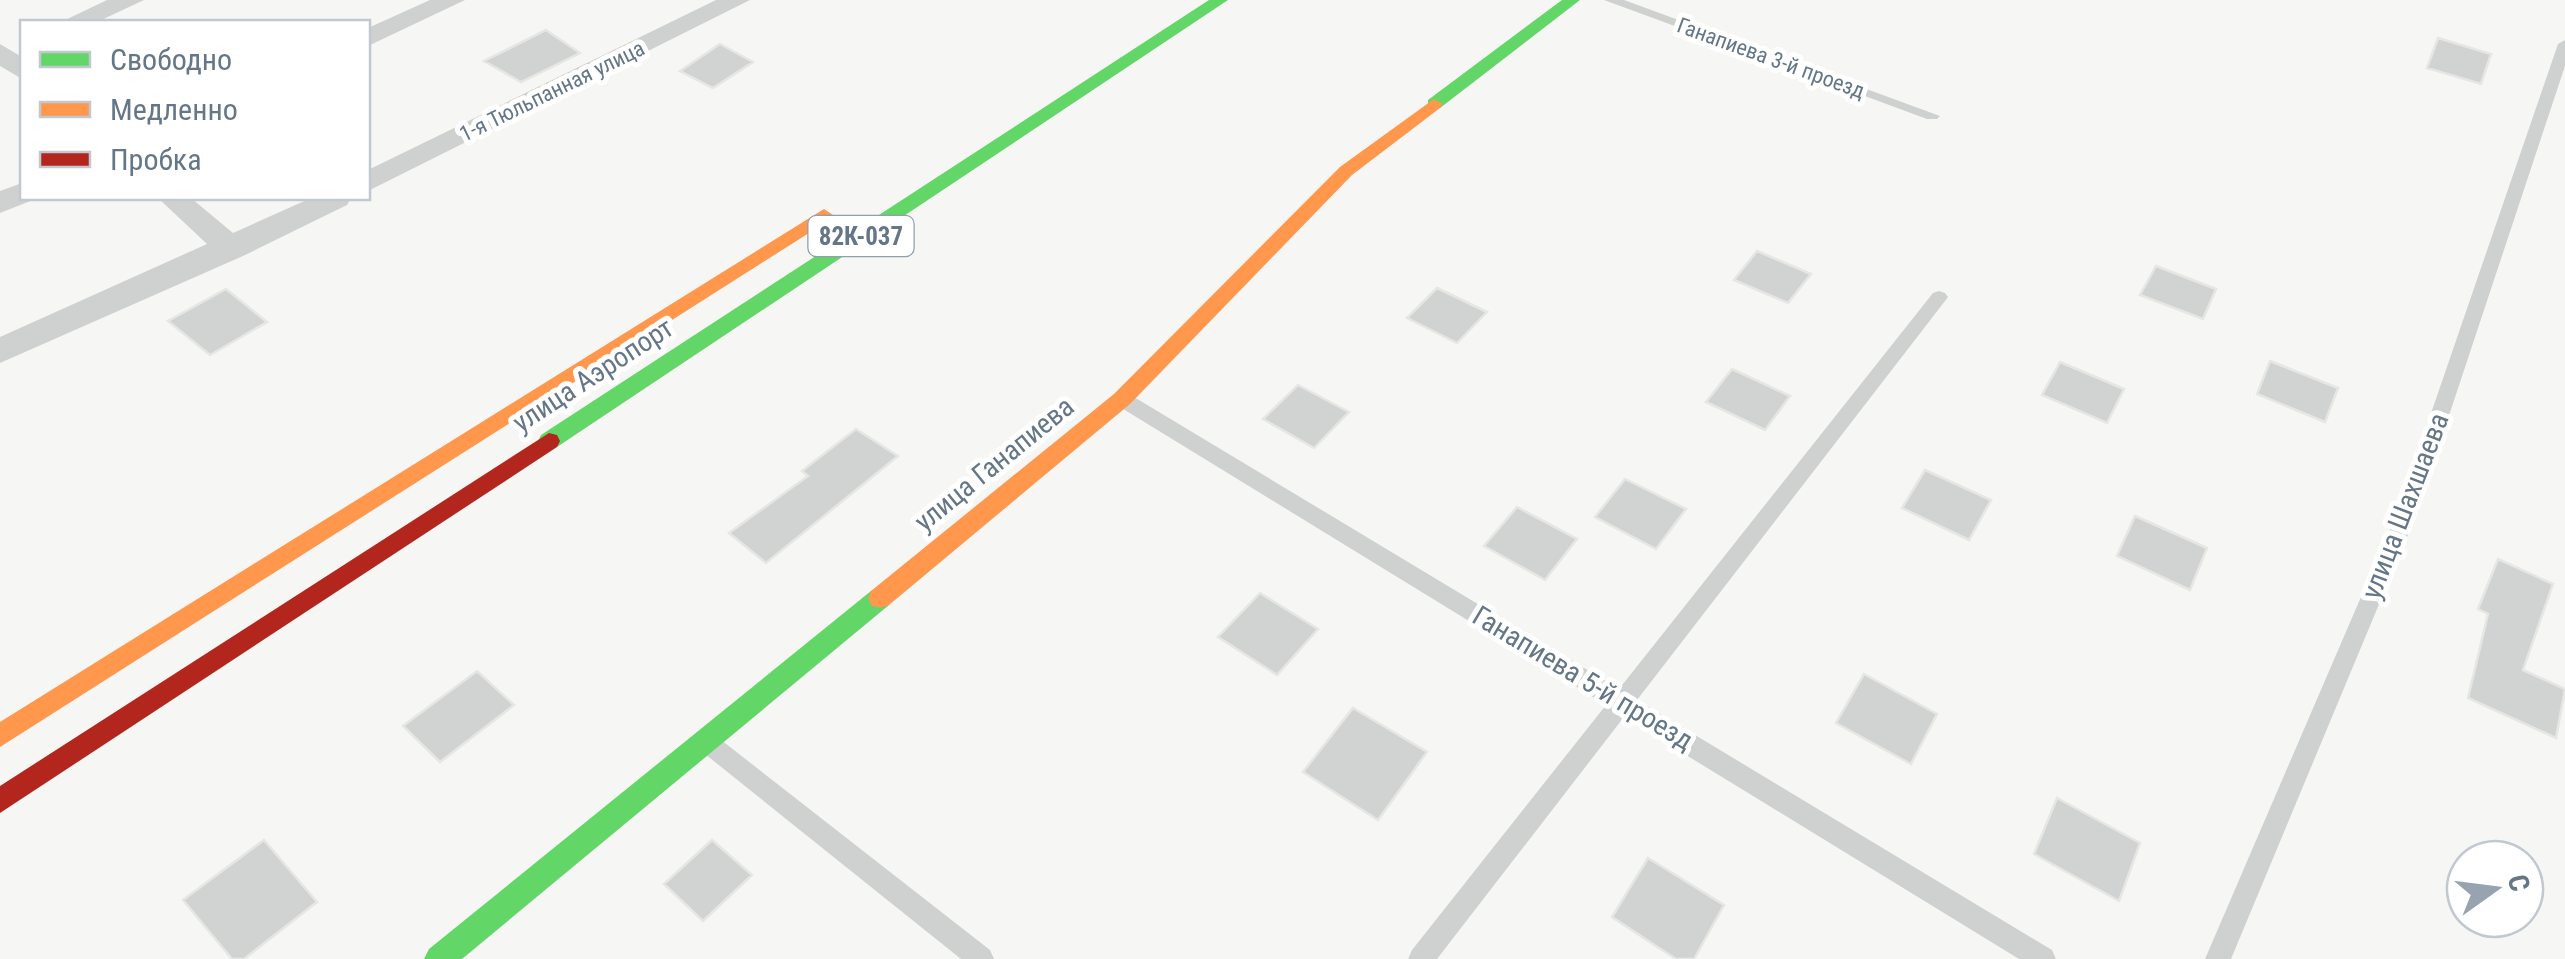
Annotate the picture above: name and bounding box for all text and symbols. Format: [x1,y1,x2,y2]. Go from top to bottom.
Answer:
street label: Ганапиева 3-й проезд [1674,12,1868,104]
legend [20,20,370,200]
street label: 1-я Тюльпанная улица [455,35,649,147]
text: Свободно [110,42,232,77]
text: Медленно [110,92,238,127]
text: Пробка [110,142,202,177]
road number: 82К-037 [808,216,914,256]
street label: улица Аэропорт [507,311,679,439]
street label: улица Ганапиева [908,390,1080,538]
street label: улица Шахшаева [2354,408,2456,604]
street label: Ганапиева 5-й проезд [1467,599,1699,757]
north arrow [2445,839,2545,939]
text: С [2501,871,2537,895]

